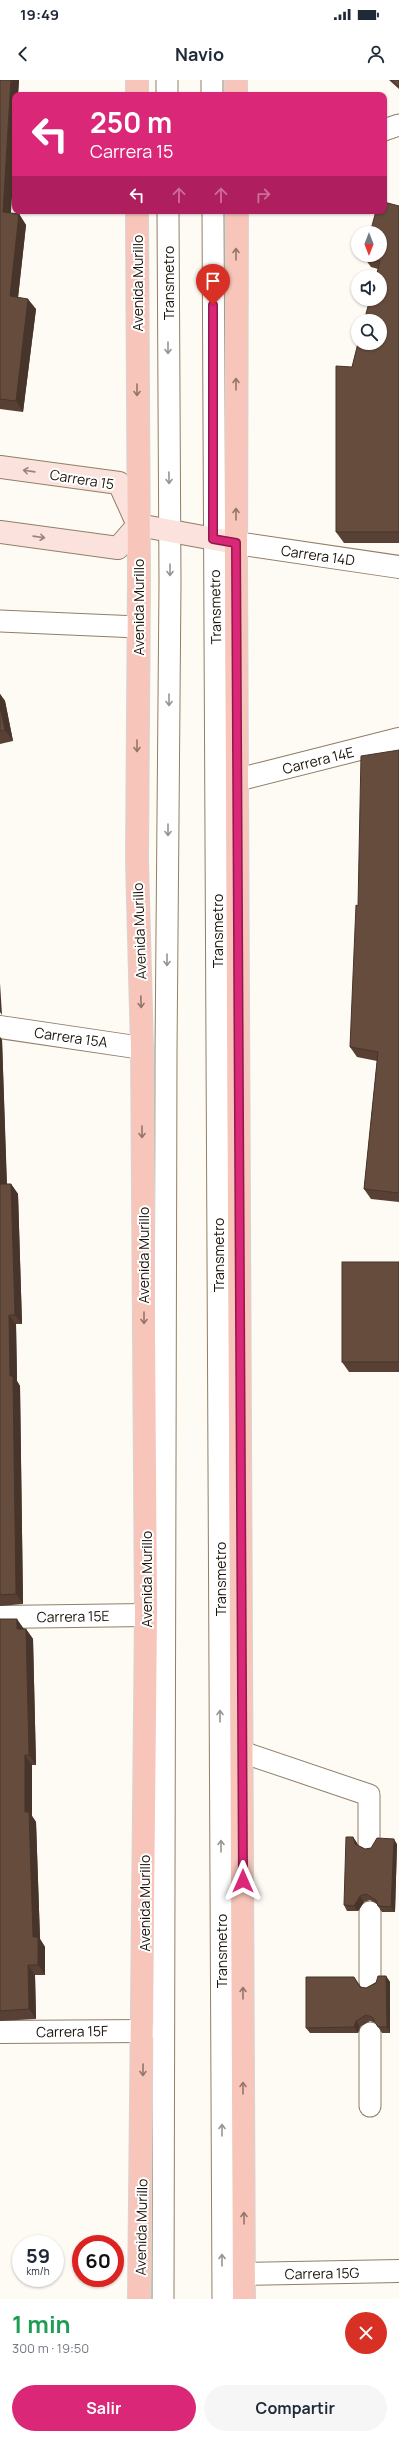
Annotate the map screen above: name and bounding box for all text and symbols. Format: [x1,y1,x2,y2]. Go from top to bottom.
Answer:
text: 19:49 [20,4,59,25]
text: Navio [175,42,224,66]
icon: back [12,43,34,65]
icon: person [365,43,387,65]
text: 250 m [90,103,172,141]
icon: left [24,108,76,160]
text: Carrera 15 [90,139,173,163]
icon: left [126,184,148,206]
icon: ahead [168,184,190,206]
icon: ahead [210,184,232,206]
icon: right [252,184,274,206]
north arrow [351,226,387,262]
map controls [351,226,387,350]
street label: Avenida Murillo [128,235,147,331]
street label: Transmetro [159,246,178,320]
one-way arrow [232,248,240,261]
pin [196,264,230,305]
icon: arrive [202,270,224,292]
button: sound [351,270,387,306]
button: search [351,314,387,350]
one-way arrow [164,341,172,354]
one-way arrow [232,378,240,391]
one-way arrow [134,383,141,396]
street label: Carrera 15 [48,465,116,493]
one-way arrow [23,467,36,475]
one-way arrow [165,471,173,484]
one-way arrow [232,508,240,521]
one-way arrow [32,533,45,541]
street label: Carrera 14D [280,540,356,570]
street label: Avenida Murillo [129,559,148,655]
one-way arrow [166,563,174,576]
street label: Transmetro [205,570,225,644]
one-way arrow [165,693,173,706]
one-way arrow [133,739,141,752]
street label: Carrera 14E [280,742,356,778]
one-way arrow [164,823,172,836]
street label: Avenida Murillo [128,882,150,980]
street label: Transmetro [208,894,227,968]
one-way arrow [163,953,171,966]
one-way arrow [137,995,144,1008]
street label: Carrera 15A [33,1022,109,1052]
one-way arrow [138,1125,146,1138]
street label: Avenida Murillo [134,1207,153,1303]
street label: Transmetro [209,1218,228,1292]
one-way arrow [140,1311,148,1324]
street label: Avenida Murillo [137,1531,156,1627]
street label: Transmetro [211,1542,230,1616]
street label: Carrera 15E [36,1606,110,1626]
one-way arrow [216,1710,224,1723]
one-way arrow [217,1840,225,1853]
street label: Avenida Murillo [135,1855,154,1951]
position arrow [222,1860,264,1902]
street label: Transmetro [212,1914,231,1988]
one-way arrow [239,1987,247,2000]
street label: Carrera 15F [36,2021,108,2041]
one-way arrow [139,2063,147,2076]
one-way arrow [239,2082,247,2095]
one-way arrow [218,2124,226,2137]
street label: Avenida Murillo [131,2178,151,2276]
one-way arrow [240,2212,248,2225]
speed limit sign: 60 [72,2235,124,2287]
text: 59 [26,2242,50,2269]
one-way arrow [218,2254,226,2267]
street label: Carrera 15G [284,2263,360,2283]
text: km/h [26,2264,50,2278]
text: 1 min [12,2307,71,2340]
button: close [345,2312,387,2354]
text: 300 m · 19:50 [12,2339,89,2357]
button: Salir [12,2385,196,2431]
button: Compartir [204,2385,387,2431]

